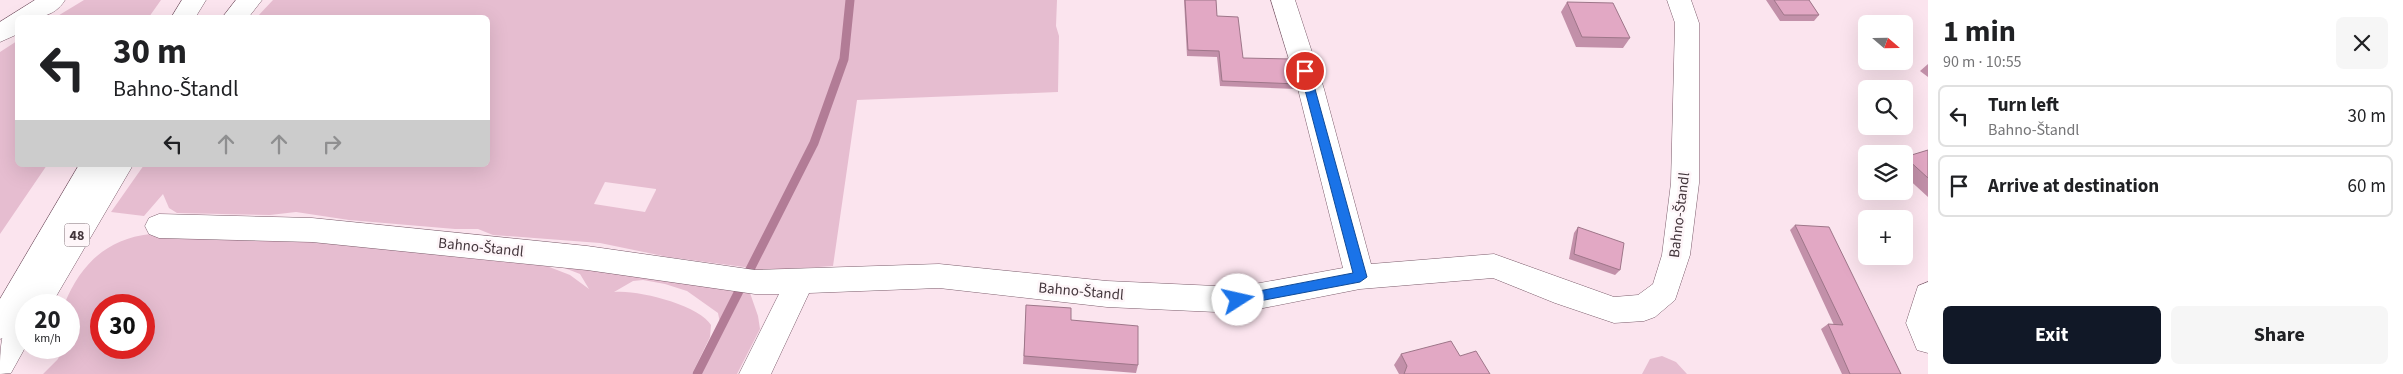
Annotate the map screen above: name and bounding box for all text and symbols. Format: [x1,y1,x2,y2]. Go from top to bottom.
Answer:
text: 1 min [1943,10,2016,53]
north arrow [1858,15,1912,70]
map controls [1858,15,1913,265]
button: close [2336,17,2388,69]
text: 30 m [113,27,187,77]
icon: left [30,35,95,100]
pin [1284,50,1326,92]
text: 90 m · 10:55 [1943,51,2022,73]
icon: arrive [1291,57,1319,85]
text: Bahno-Štandl [113,73,239,105]
button: search [1858,80,1913,135]
text: Turn left [1988,92,2059,119]
icon: left [1945,102,1973,130]
text: 30 m [2348,103,2386,130]
text: Bahno-Štandl [1988,119,2079,141]
icon: left [159,130,187,158]
icon: ahead [212,130,240,158]
icon: ahead [265,130,293,158]
icon: right [318,130,346,158]
button: layers [1858,145,1913,200]
street label: Bahno-Štandl [1664,171,1695,259]
icon: arrive [1945,172,1973,200]
text: Arrive at destination [1988,173,2159,200]
text: 60 m [2348,173,2386,200]
button: + [1858,210,1913,265]
road number: 48 [64,224,90,246]
street label: Bahno-Štandl [437,233,525,262]
position arrow [1211,273,1263,325]
street label: Bahno-Štandl [1037,277,1125,306]
speed limit sign: 30 [90,294,155,359]
text: 20 [34,302,61,338]
button: Exit [1943,306,2161,364]
button: Share [2171,306,2388,364]
text: km/h [34,330,61,347]

